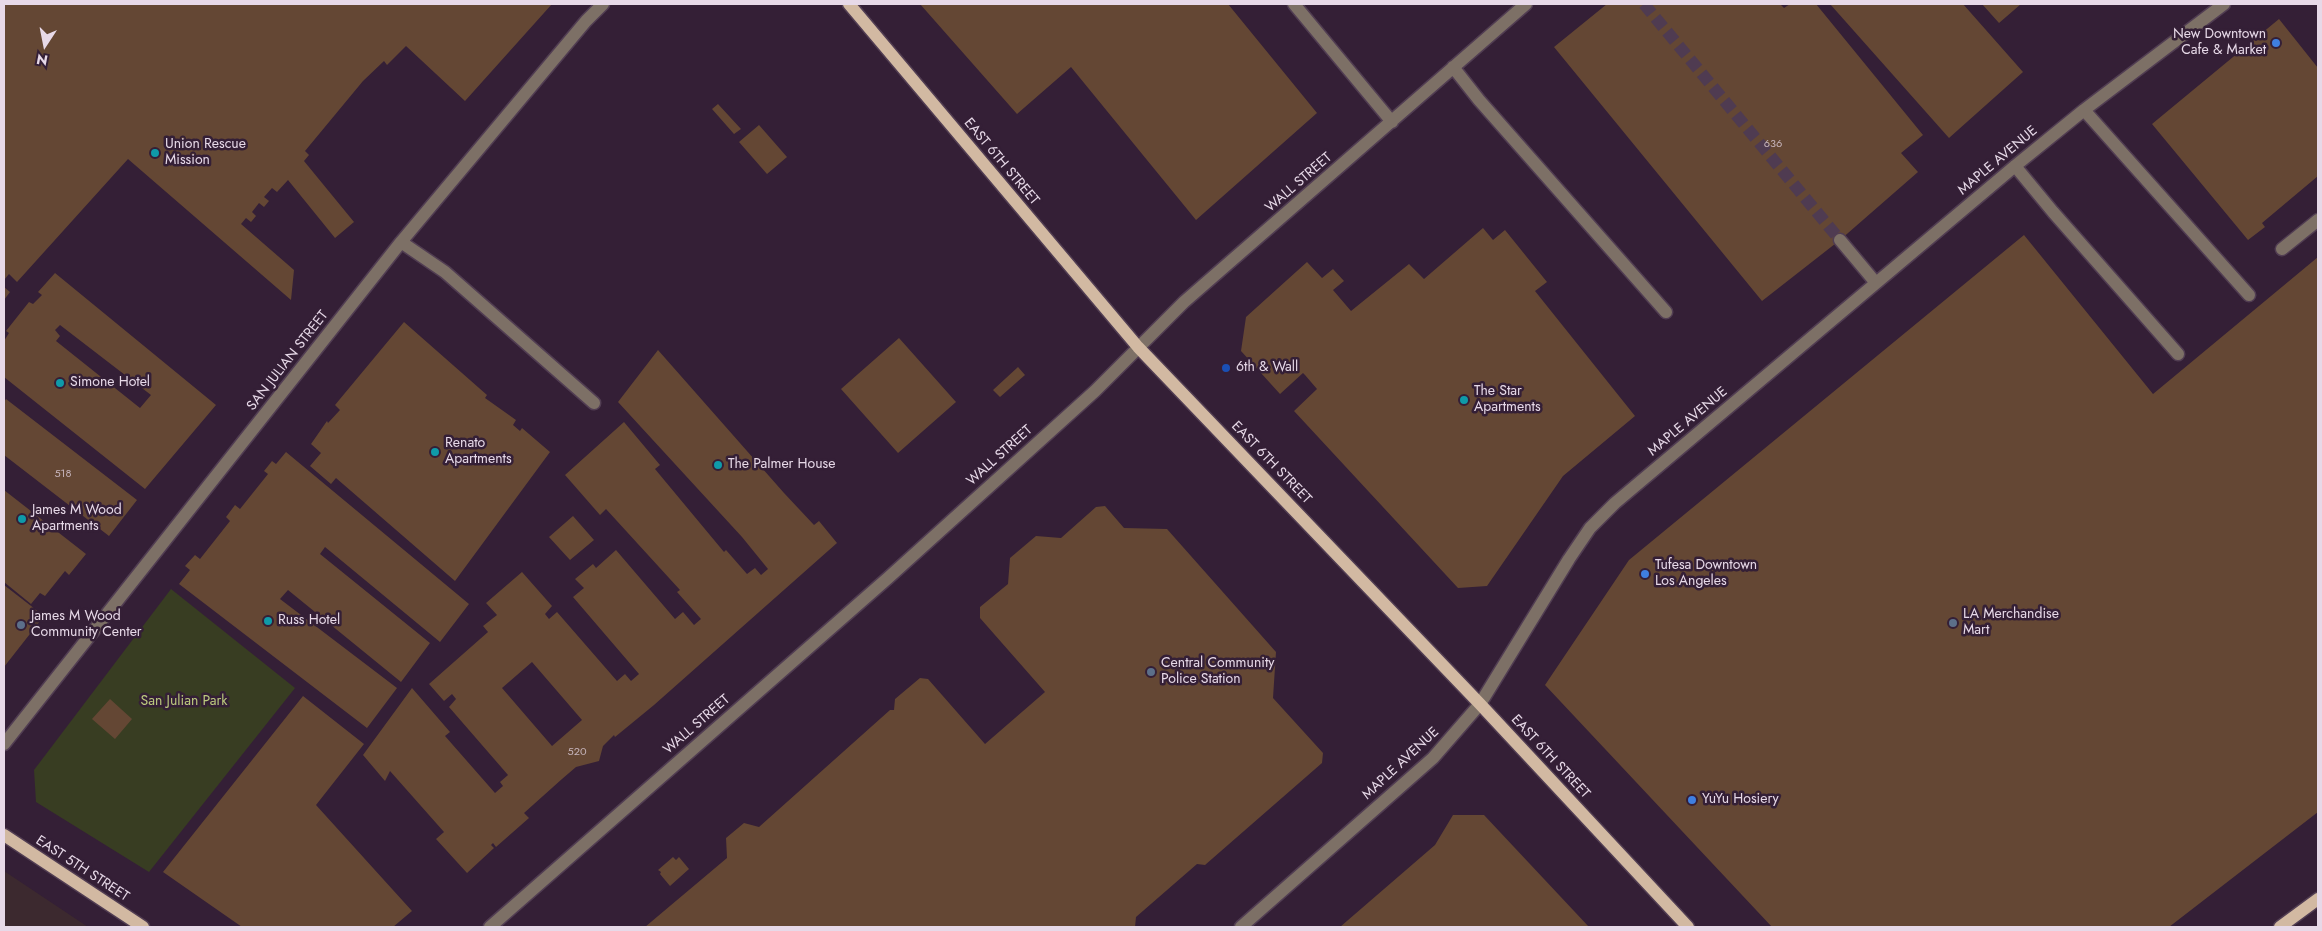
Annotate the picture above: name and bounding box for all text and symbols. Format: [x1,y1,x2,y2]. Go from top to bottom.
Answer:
north arrow [20,20,70,70]
place label: New Downtown Cafe & Market [2173,27,2266,59]
marker: New Downtown Cafe & Market [2270,37,2282,49]
text: N [35,49,50,71]
street label: EAST 6TH STREET [960,115,1042,209]
street label: MAPLE AVENUE [1955,123,2041,199]
place label: Union Rescue Mission [165,137,246,170]
house number: 636 [1764,137,1782,151]
marker: Union Rescue Mission [149,147,161,159]
street label: WALL STREET [1262,150,1336,216]
street label: SAN JULIAN STREET [244,308,332,414]
place label: 6th & Wall [1236,360,1298,376]
marker: 6th & Wall [1220,362,1232,374]
place label: Simone Hotel [70,375,150,391]
marker: Simone Hotel [54,377,66,389]
place label: The Star Apartments [1474,384,1541,417]
street label: MAPLE AVENUE [1645,384,1731,460]
marker: The Star Apartments [1458,394,1470,406]
street label: EAST 6TH STREET [1227,418,1315,508]
street label: WALL STREET [964,422,1036,490]
place label: Renato Apartments [445,436,512,468]
marker: Renato Apartments [429,446,441,458]
place label: The Palmer House [728,457,835,473]
marker: The Palmer House [712,459,724,471]
house number: 518 [54,467,72,481]
place label: James M Wood Apartments [32,503,122,536]
marker: James M Wood Apartments [16,513,28,525]
place label: Tufesa Downtown Los Angeles [1655,558,1757,590]
marker: Tufesa Downtown Los Angeles [1639,568,1651,580]
place label: LA Merchandise Mart [1963,607,2059,640]
place label: James M Wood Community Center [31,609,142,642]
place label: Russ Hotel [278,613,340,629]
marker: Russ Hotel [262,615,274,627]
marker: LA Merchandise Mart [1947,617,1959,629]
marker: James M Wood Community Center [15,619,27,631]
place label: Central Community Police Station [1161,656,1274,689]
marker: Central Community Police Station [1145,666,1157,678]
street label: WALL STREET [660,692,734,758]
park label: San Julian Park [141,694,227,710]
street label: EAST 6TH STREET [1507,712,1593,802]
street label: MAPLE AVENUE [1359,724,1443,804]
house number: 520 [567,745,587,759]
place label: YuYu Hosiery [1702,792,1779,808]
marker: YuYu Hosiery [1686,794,1698,806]
street label: EAST 5TH STREET [32,833,132,905]

